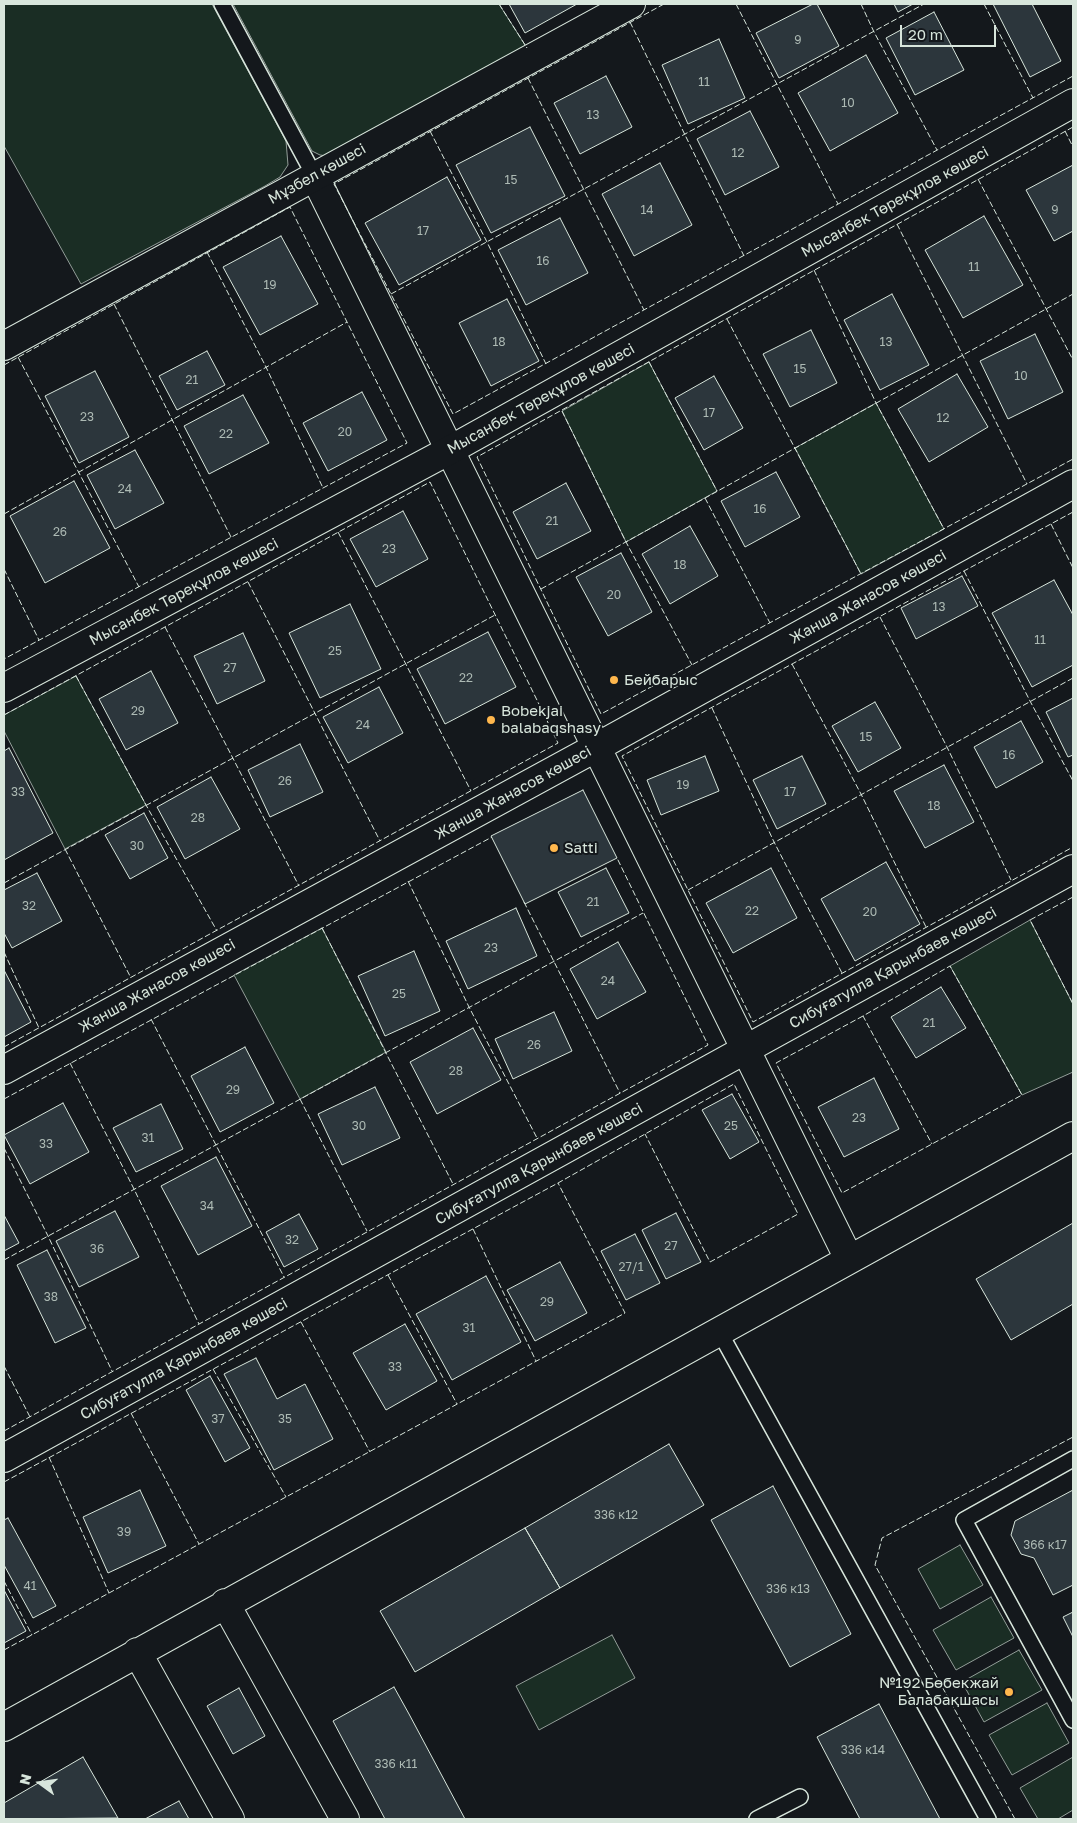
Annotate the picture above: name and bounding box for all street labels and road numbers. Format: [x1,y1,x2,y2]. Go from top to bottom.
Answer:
street label: Мұзбел көшесі [265,140,369,208]
street label: Мысанбек Төреқұлов көшесі [798,143,992,261]
street label: Мысанбек Төреқұлов көшесі [444,340,638,458]
street label: Мысанбек Төреқұлов көшесі [86,534,282,650]
street label: Жанша Жанасов көшесі [787,546,949,648]
street label: Жанша Жанасов көшесі [432,742,594,844]
street label: Сибуғатулла Қарынбаев көшесі [786,903,1000,1033]
street label: Жанша Жанасов көшесі [76,935,238,1037]
street label: Сибуғатулла Қарынбаев көшесі [432,1099,646,1229]
street label: Сибуғатулла Қарынбаев көшесі [77,1294,291,1424]

